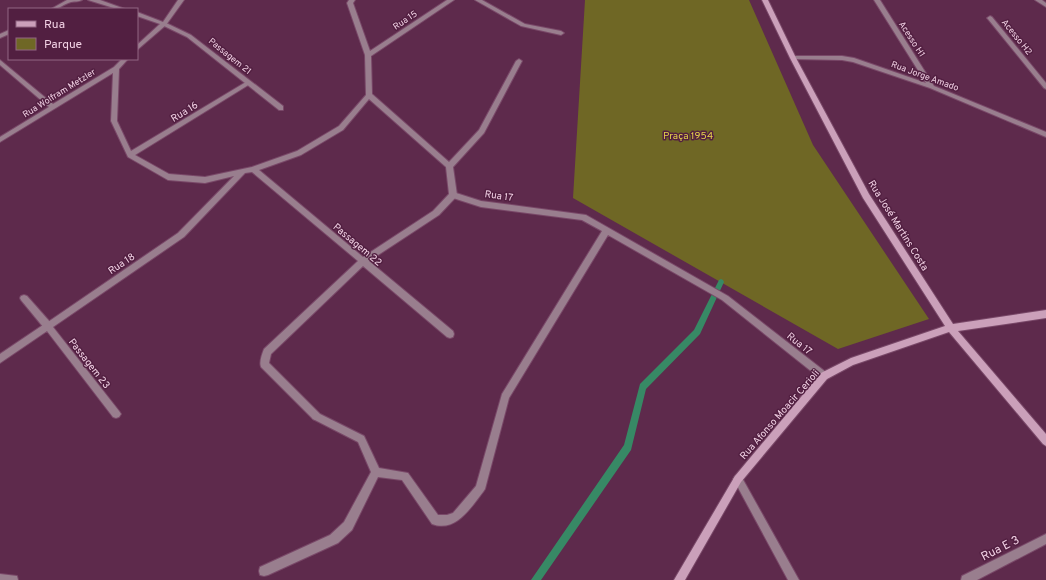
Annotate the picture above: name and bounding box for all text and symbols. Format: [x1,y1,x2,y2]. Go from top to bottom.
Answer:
legend [8,8,138,60]
street label: Rua 15 [391,8,419,32]
text: Rua [44,17,65,33]
street label: Acesso H2 [999,17,1034,57]
street label: Acesso H1 [896,19,927,59]
street label: Passagem 21 [206,36,253,77]
text: Parque [44,37,82,53]
street label: Rua Jorge Amado [889,59,960,94]
street label: Rua Wolfram Metzler [21,66,98,120]
street label: Rua 16 [169,99,201,126]
park label: Praça 1954 [663,130,713,143]
street label: Rua José Martins Costa [865,178,931,274]
street label: Rua 17 [484,188,514,205]
street label: Passagem 22 [330,221,384,269]
street label: Rua 18 [106,251,138,278]
street label: Rua 17 [784,330,814,358]
street label: Passagem 23 [65,336,112,392]
street label: Rua Afonso Moacir Cerioli [738,367,823,463]
street label: Rua E 3 [979,532,1022,565]

